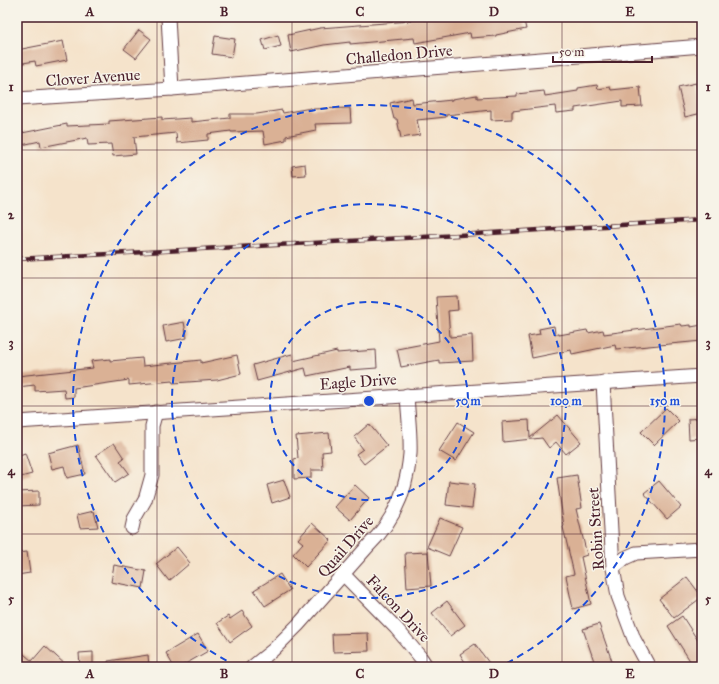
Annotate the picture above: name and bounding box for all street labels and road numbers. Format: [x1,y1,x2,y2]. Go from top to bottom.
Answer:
street label: Challedon Drive [345,40,454,69]
street label: Clover Avenue [45,65,141,90]
street label: Eagle Drive [319,369,398,395]
street label: Robin Street [583,486,608,571]
street label: Quail Drive [313,511,378,581]
street label: Falcon Drive [363,571,435,646]

